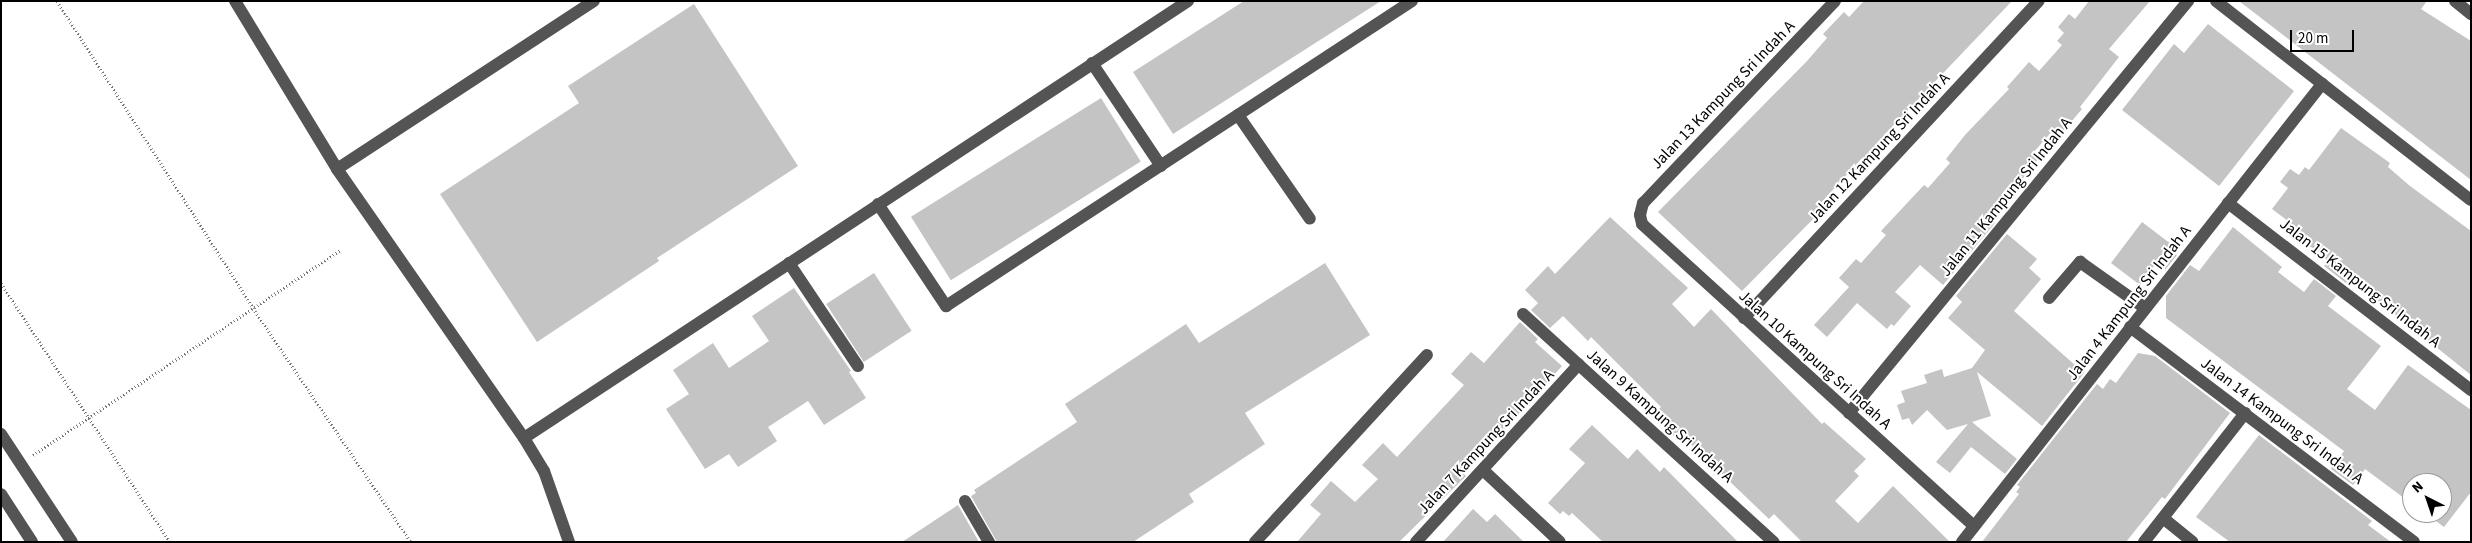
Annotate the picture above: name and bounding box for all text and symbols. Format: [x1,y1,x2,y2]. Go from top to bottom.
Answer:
street label: Jalan 13 Kampung Sri Indah A [1647,17,1799,173]
scale bar [2292,20,2356,52]
text: 20 m [2298,28,2328,49]
street label: Jalan 12 Kampung Sri Indah A [1804,69,1954,227]
street label: Jalan 11 Kampung Sri Indah A [1936,114,2076,280]
street label: Jalan 15 Kampung Sri Indah A [2276,214,2444,352]
street label: Jalan 4 Kampung Sri Indah A [2063,222,2195,384]
street label: Jalan 10 Kampung Sri Indah A [1735,286,1895,434]
street label: Jalan 9 Kampung Sri Indah A [1583,345,1737,487]
street label: Jalan 14 Kampung Sri Indah A [2197,353,2367,489]
street label: Jalan 7 Kampung Sri Indah A [1414,366,1558,518]
north arrow [2402,473,2452,523]
text: N [2408,477,2428,498]

